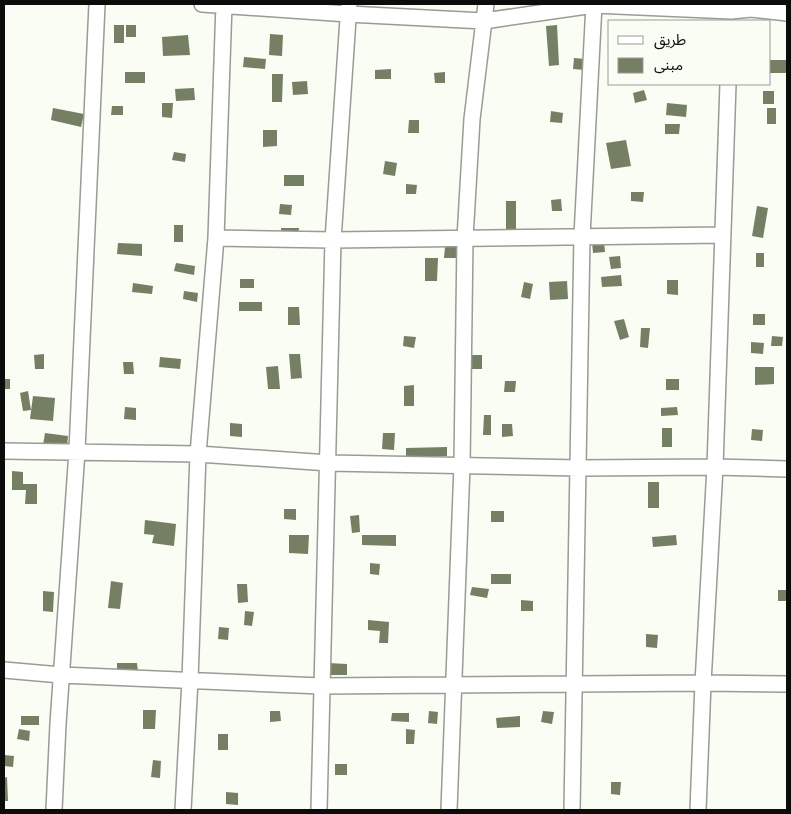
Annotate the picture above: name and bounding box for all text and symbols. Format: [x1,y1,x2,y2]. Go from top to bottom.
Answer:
legend [608,20,771,85]
text: طريق [654,31,686,50]
text: مبنى [654,56,683,74]

